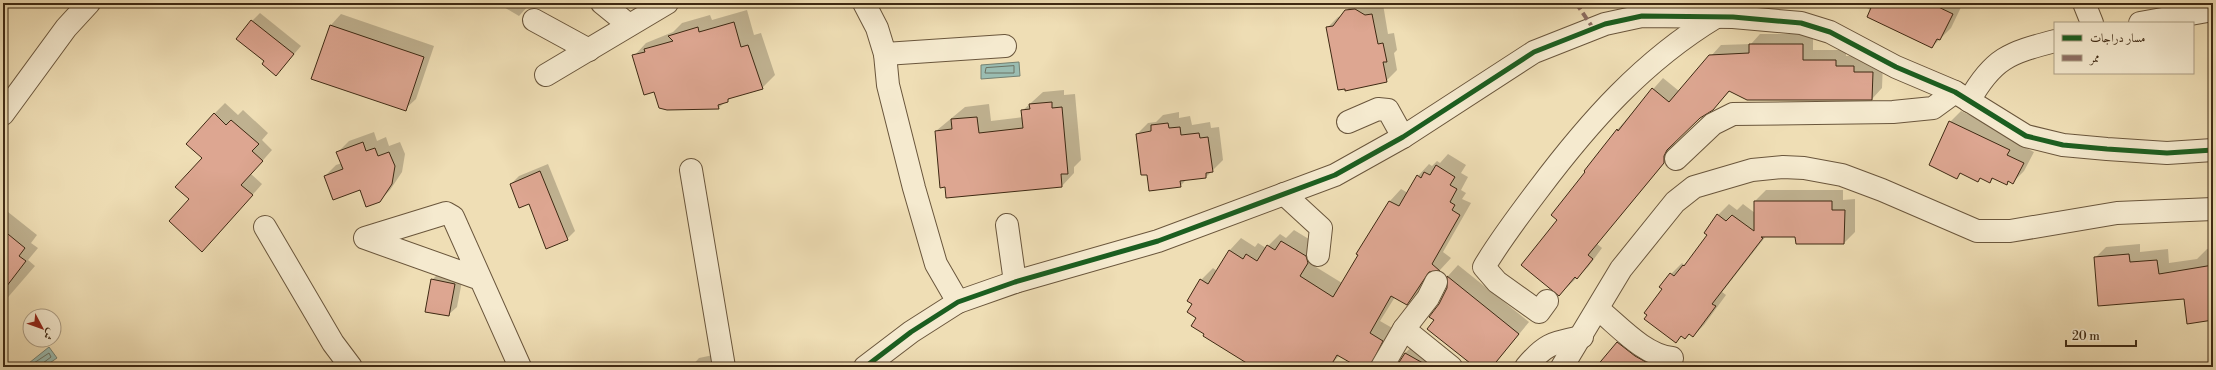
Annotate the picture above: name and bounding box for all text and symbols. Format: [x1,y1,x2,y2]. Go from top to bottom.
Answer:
legend [2054,22,2194,74]
text: مسار دراجات [2090,31,2145,46]
text: ممر [2088,51,2100,66]
north arrow [22,308,62,348]
scale bar [2066,322,2136,348]
text: ش [40,325,58,343]
text: 20 m [2072,329,2100,344]

